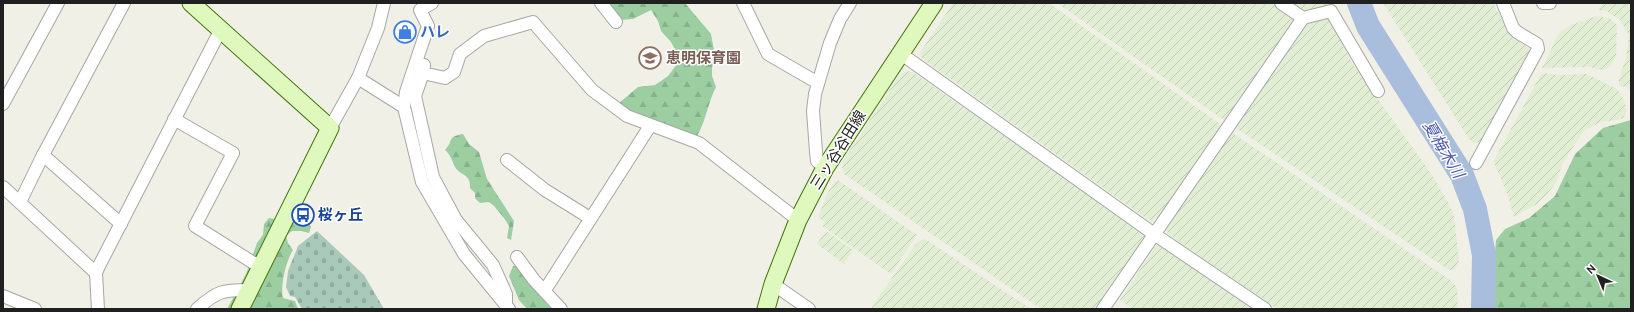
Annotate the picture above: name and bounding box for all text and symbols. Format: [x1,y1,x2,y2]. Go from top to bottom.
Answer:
shop icon: ハレ [392,19,418,45]
place label: ハレ [420,23,450,41]
school or university icon: 恵明保育園 [637,45,663,71]
place label: 恵明保育園 [666,49,741,67]
street label: 三ッ谷谷田線 [807,107,869,193]
water label: 夏梅木川 [1419,117,1469,183]
bus stop icon: 桜ヶ丘 [290,202,316,228]
place label: 桜ヶ丘 [318,206,363,224]
north arrow [1578,256,1618,296]
text: N [1583,261,1599,277]

